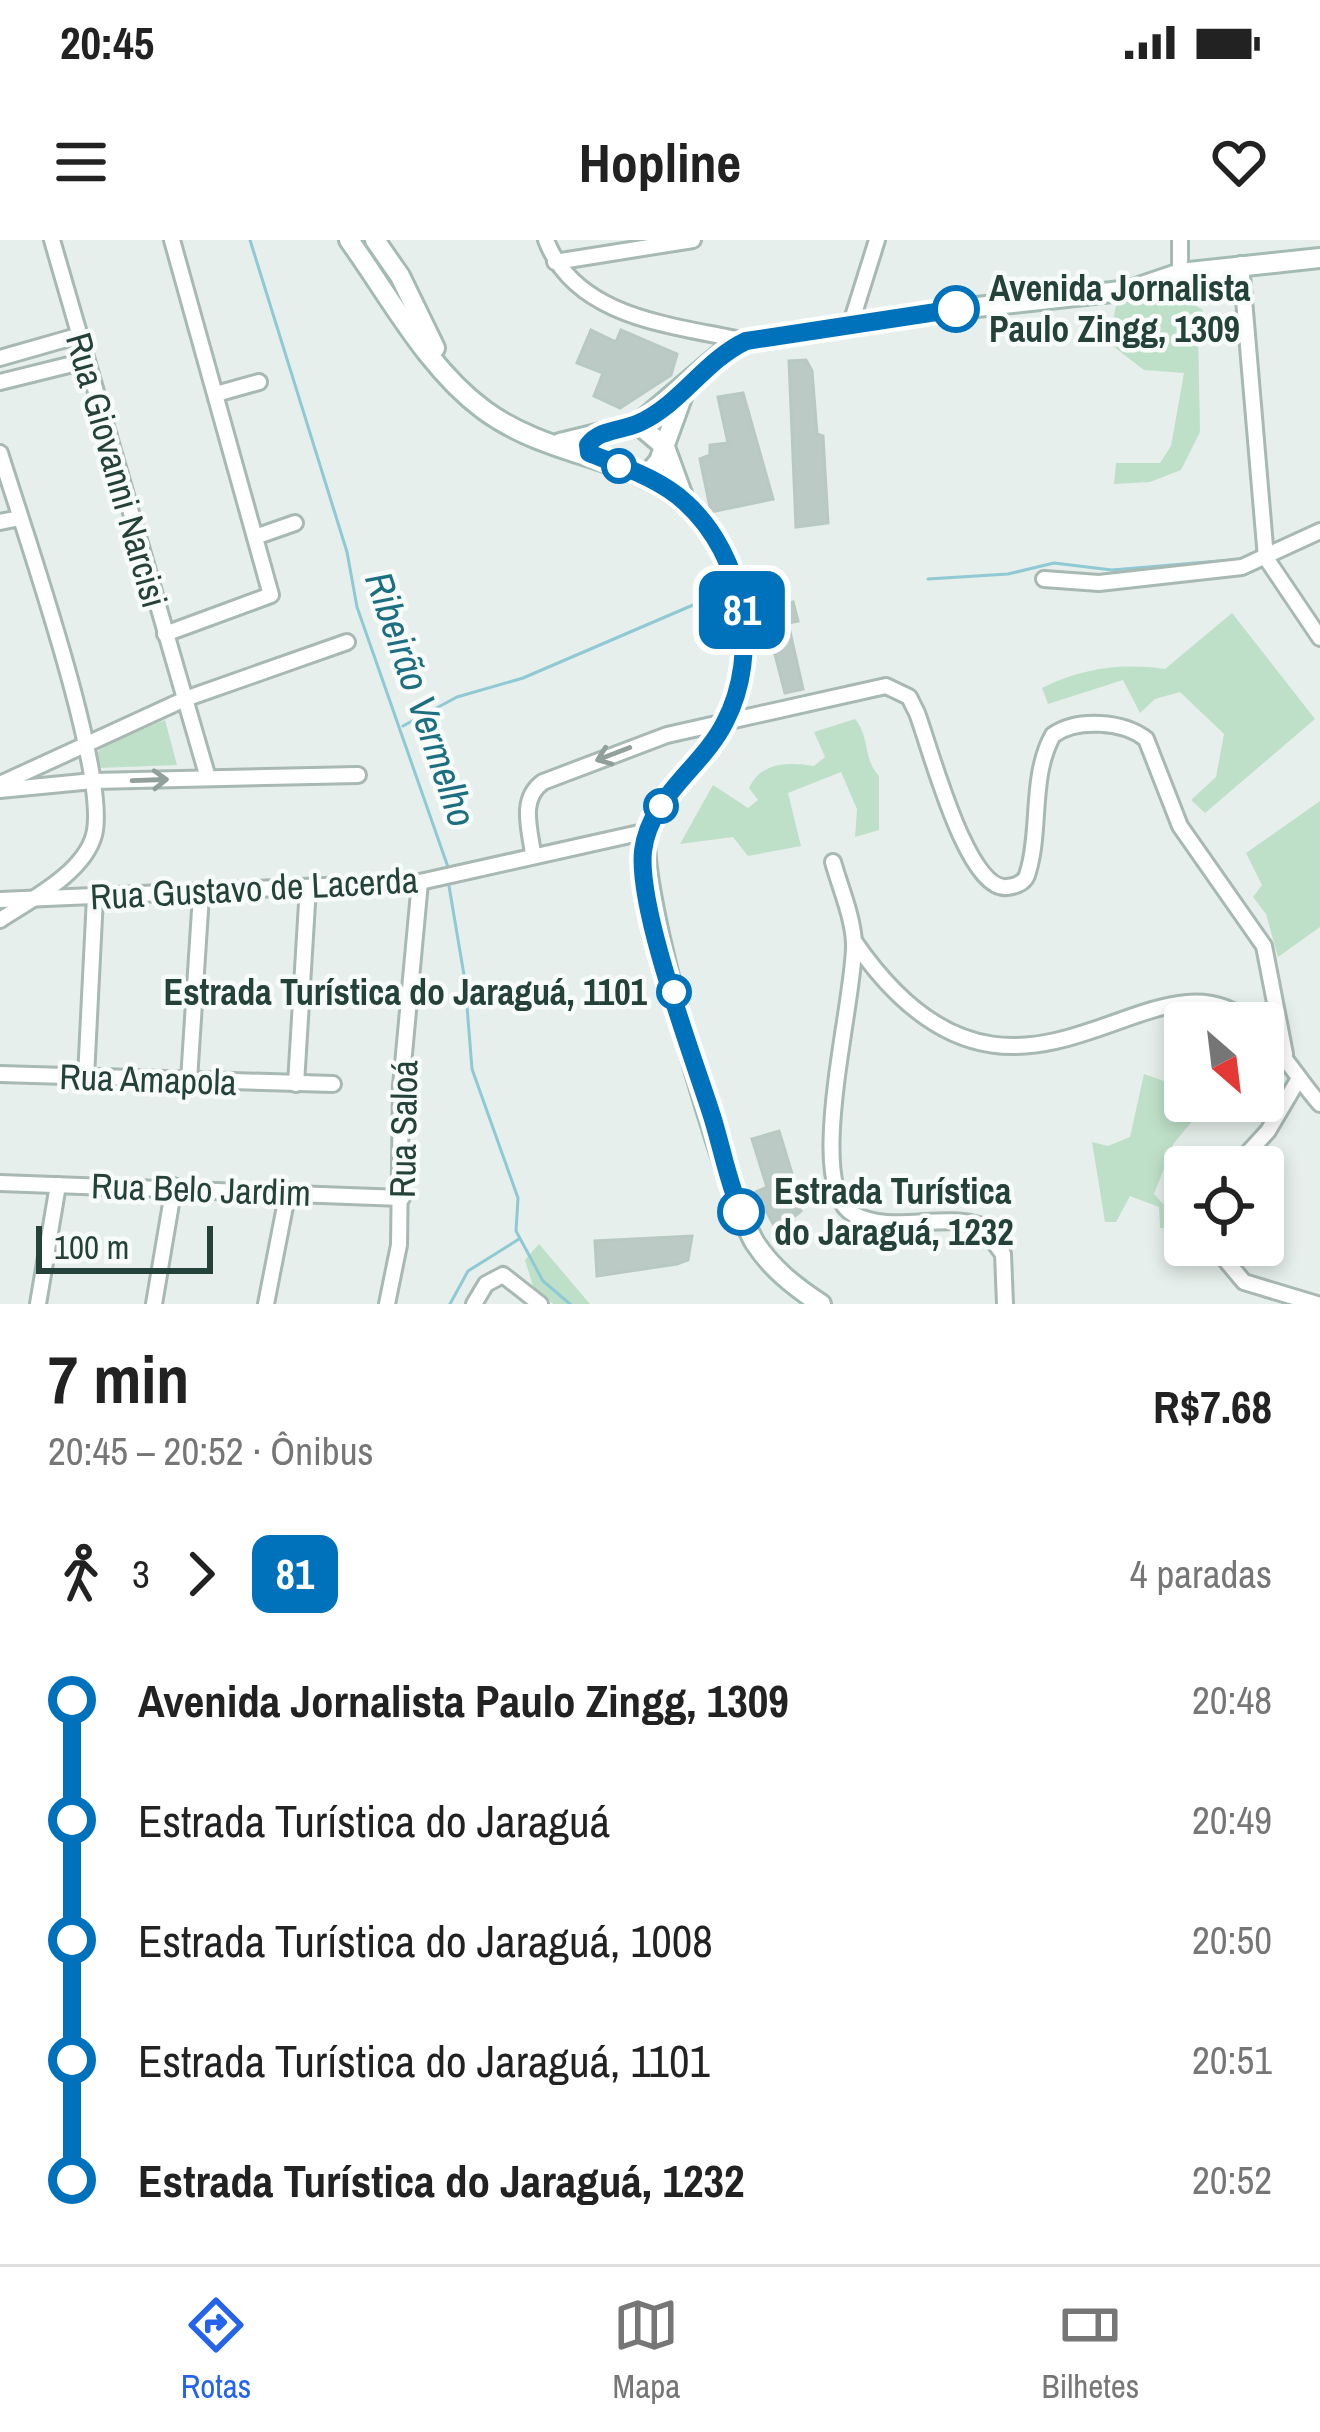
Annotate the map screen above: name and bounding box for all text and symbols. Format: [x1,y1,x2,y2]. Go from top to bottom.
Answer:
text: 20:45 [60,12,154,73]
text: Hopline [579,126,741,199]
icon: menu [48,129,114,195]
icon: heart [1206,129,1272,195]
place label: Avenida Jornalista Paulo Zingg, 1309 [989,264,1251,353]
marker: Avenida Jornalista Paulo Zingg, 1309 [934,287,978,331]
street label: Rua Giovanni Narcisi [55,327,179,613]
unlabelled marker [603,450,635,482]
water label: Ribeirão Vermelho [353,565,489,833]
line badge: 81 [688,571,796,649]
text: 81 [723,582,761,638]
one-way arrow [596,745,633,767]
one-way arrow [130,768,169,791]
unlabelled marker [645,790,677,822]
street label: Rua Gustavo de Lacerda [89,855,419,921]
place label: Estrada Turística do Jaraguá, 1101 [163,968,648,1016]
marker: Estrada Turística do Jaraguá, 1101 [658,976,690,1008]
north arrow [1164,1002,1284,1122]
map controls [1164,1002,1284,1266]
street label: Rua Amapola [59,1052,237,1106]
street label: Rua Saloá [378,1060,428,1198]
button: locate [1164,1146,1284,1266]
street label: Rua Belo Jardim [90,1161,312,1217]
place label: Estrada Turística do Jaraguá, 1232 [774,1167,1014,1256]
marker: Estrada Turística do Jaraguá, 1232 [719,1190,763,1234]
scale bar [36,1220,213,1273]
text: 100 m [54,1225,129,1269]
text: 7 min [48,1335,189,1424]
text: R$7.68 [1153,1376,1272,1437]
text: 20:45 – 20:52 · Ônibus [48,1425,373,1477]
icon: walk [48,1541,114,1607]
icon: forward [168,1541,234,1607]
text: 81 [276,1546,314,1602]
text: 3 [132,1548,150,1600]
text: 4 paradas [1130,1548,1272,1600]
text: Avenida Jornalista Paulo Zingg, 1309 [138,1670,789,1731]
text: 20:48 [1192,1674,1272,1726]
text: Estrada Turística do Jaraguá [138,1790,610,1851]
text: 20:49 [1192,1794,1272,1846]
text: Estrada Turística do Jaraguá, 1008 [138,1910,713,1971]
text: 20:50 [1192,1914,1272,1966]
text: Estrada Turística do Jaraguá, 1101 [138,2030,710,2091]
text: 20:51 [1192,2034,1272,2086]
text: Estrada Turística do Jaraguá, 1232 [138,2150,744,2211]
text: 20:52 [1192,2154,1272,2206]
tab: Rotas [181,2292,251,2408]
tab: Mapa [613,2292,680,2408]
tab: Bilhetes [1042,2292,1139,2408]

